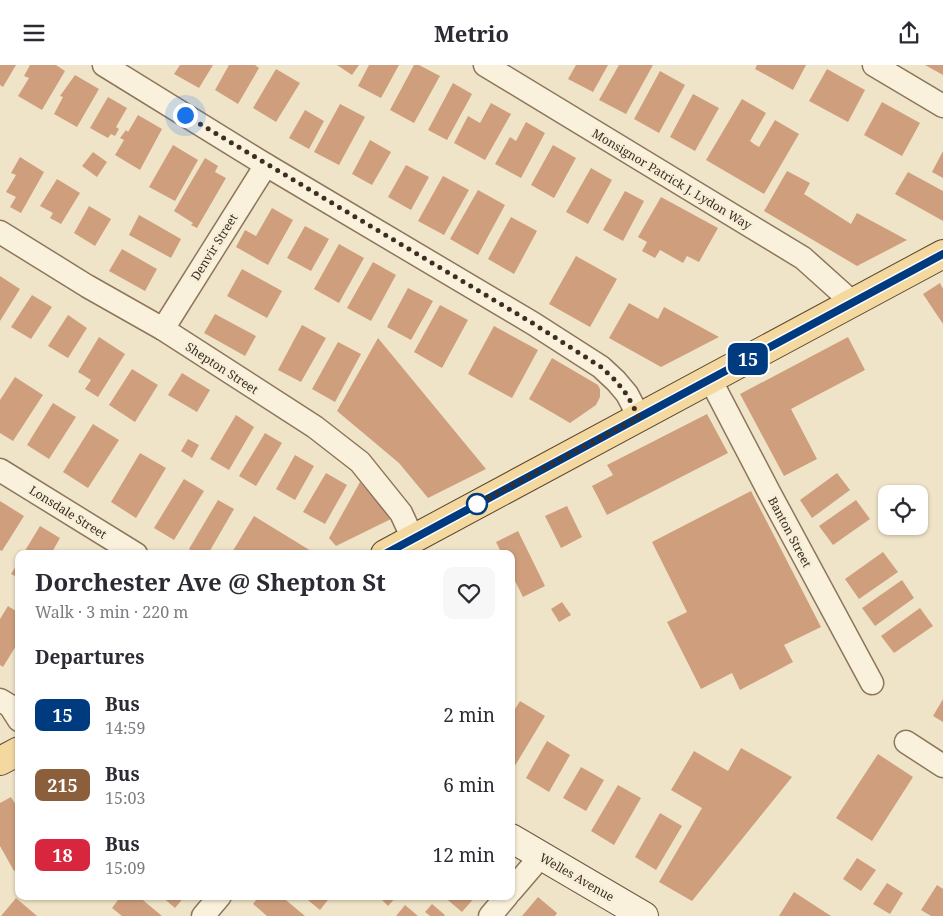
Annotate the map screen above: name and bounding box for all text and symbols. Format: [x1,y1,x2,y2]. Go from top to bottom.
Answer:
text: Metrio [434,18,509,48]
icon: menu [20,19,48,47]
icon: share [895,19,923,47]
your location [173,103,198,128]
street label: Monsignor Patrick J. Lydon Way [589,125,755,234]
street label: Denvir Street [187,210,241,284]
street label: Shepton Street [182,338,262,398]
line badge: 15 [726,343,770,375]
text: 15 [738,347,758,371]
street label: Lonsdale Street [26,481,110,543]
map controls [878,485,928,535]
button: locate [878,485,928,535]
unlabelled marker [466,493,488,515]
street label: Banton Street [764,494,816,570]
text: Dorchester Ave @ Shepton St [35,565,386,598]
button: heart [443,567,495,619]
text: Walk · 3 min · 220 m [35,601,188,623]
text: Departures [35,644,144,670]
text: Bus [105,691,140,717]
text: 2 min [443,702,495,728]
text: 15 [52,703,73,727]
text: 14:59 [105,717,145,739]
text: Bus [105,761,140,787]
text: 6 min [443,772,495,798]
text: 215 [47,773,78,797]
text: 15:03 [105,787,145,809]
text: Bus [105,831,140,857]
text: 12 min [433,842,495,868]
text: 18 [52,843,73,867]
street label: Welles Avenue [537,849,617,905]
text: 15:09 [105,857,145,879]

